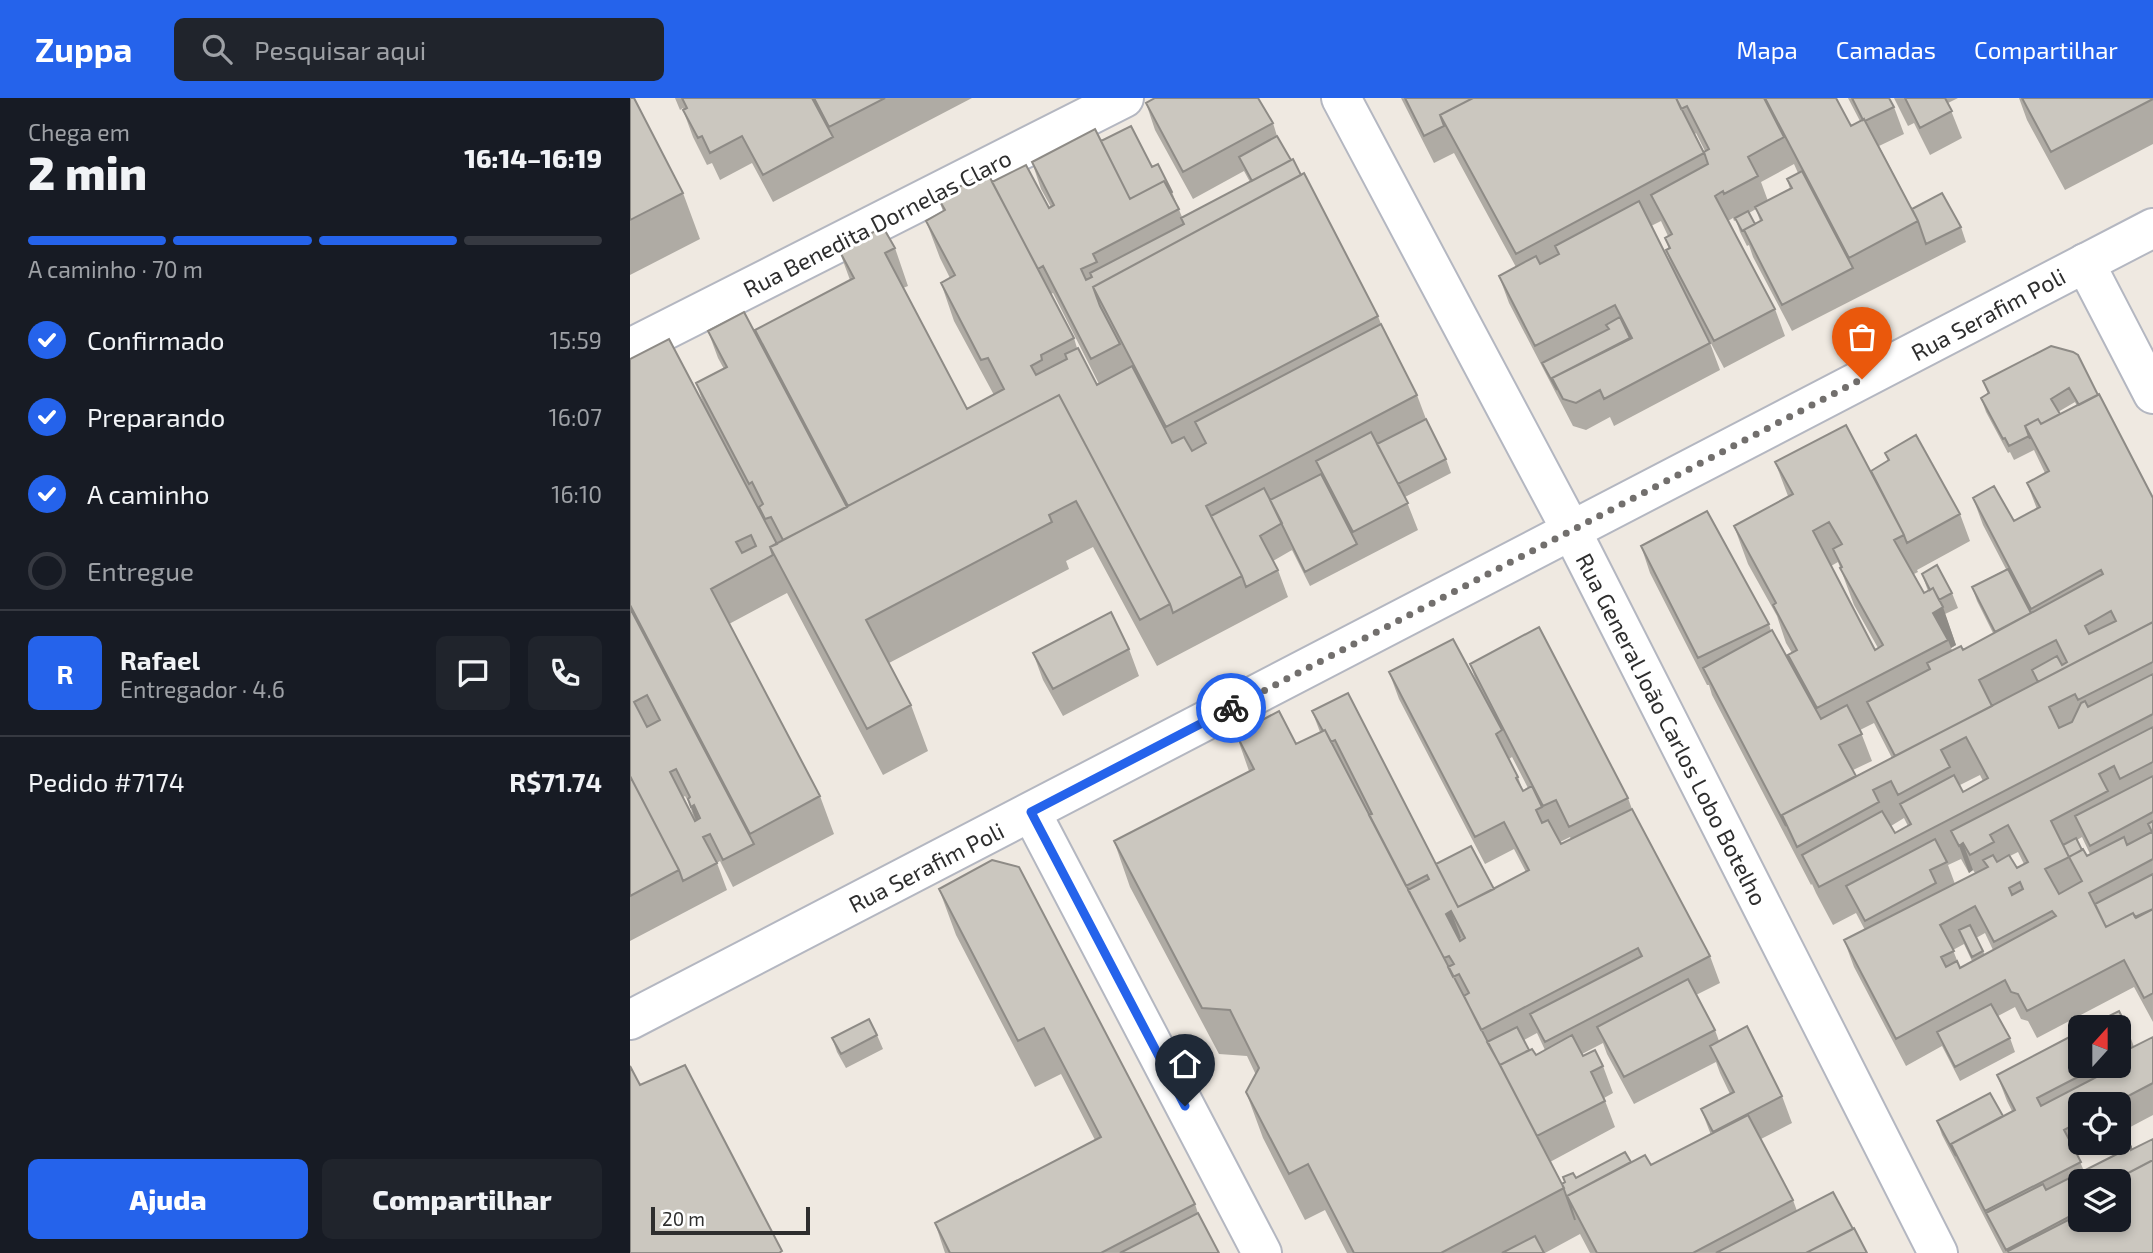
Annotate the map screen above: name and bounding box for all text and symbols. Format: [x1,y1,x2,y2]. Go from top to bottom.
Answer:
search box [174,18,664,81]
text: Zuppa [35,29,132,69]
icon: search [198,30,236,68]
text: Pesquisar aqui [254,34,426,65]
text: Mapa [1736,35,1798,64]
text: Camadas [1836,35,1936,64]
text: Compartilhar [1974,35,2118,64]
text: Chega em [28,118,130,146]
text: 16:14–16:19 [464,142,602,173]
street label: Rua Benedita Dornelas Claro [738,143,1016,303]
text: 2 min [28,144,147,199]
text: A caminho · 70 m [28,255,203,283]
street label: Rua Serafim Poli [1906,262,2070,366]
pin [1832,307,1892,379]
icon: bag [1843,318,1881,356]
icon: check [28,321,66,359]
text: Confirmado [87,324,225,355]
text: 15:59 [550,326,602,354]
icon: check [28,398,66,436]
text: Preparando [87,401,225,432]
text: 16:07 [549,403,602,431]
icon: check [28,475,66,513]
text: A caminho [87,478,210,509]
text: 16:10 [551,480,602,508]
street label: Rua General João Carlos Lobo Botelho [1571,548,1773,910]
text: Entregue [87,555,194,586]
button: chat [436,636,510,710]
button: phone [528,636,602,710]
text: Rafael [120,644,200,675]
text: R [57,658,73,689]
courier [1196,673,1266,743]
text: Entregador · 4.6 [120,675,285,703]
icon: bike [1212,689,1250,727]
text: Pedido #7174 [28,766,185,797]
text: R$71.74 [509,766,602,797]
street label: Rua Serafim Poli [844,816,1008,918]
north arrow [2068,1015,2132,1078]
map controls [2068,1015,2131,1232]
pin [1155,1034,1215,1106]
icon: home [1166,1045,1204,1083]
button: locate [2068,1092,2131,1155]
button: Ajuda [28,1159,308,1239]
button: Compartilhar [322,1159,602,1239]
button: layers [2068,1169,2131,1232]
scale bar [651,1204,810,1236]
text: 20 m [662,1207,705,1230]

